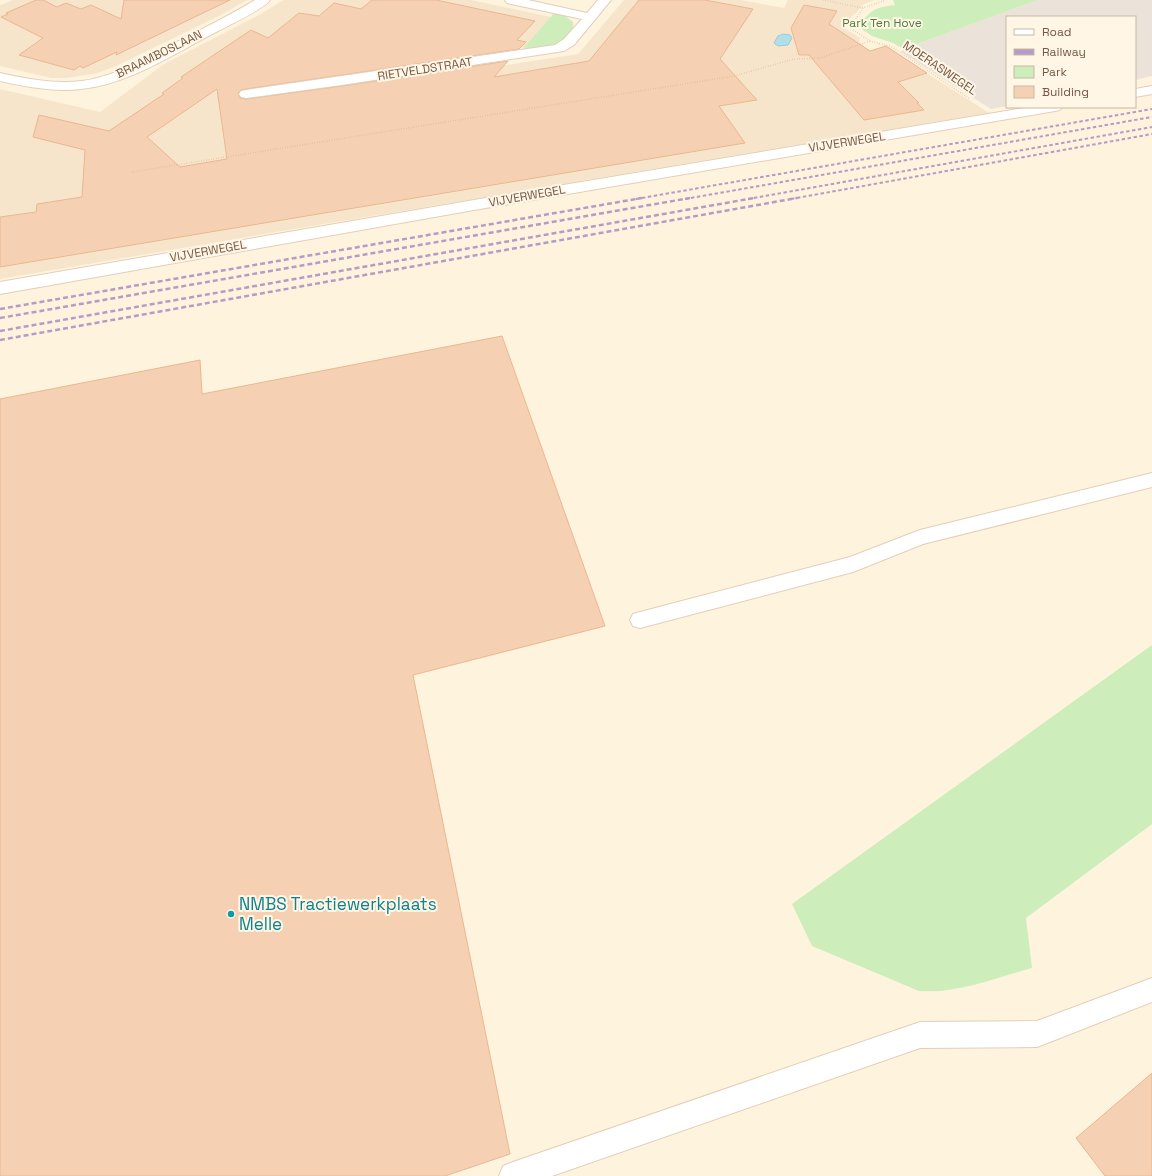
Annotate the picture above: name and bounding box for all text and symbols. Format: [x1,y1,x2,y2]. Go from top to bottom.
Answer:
park label: Park Ten Hove [842,15,922,31]
legend [1006,16,1136,108]
text: Road [1042,24,1071,40]
street label: BRAAMBOSLAAN [113,26,205,82]
street label: MOERASWEGEL [900,37,981,99]
text: Railway [1042,44,1086,60]
street label: RIETVELDSTRAAT [376,54,474,84]
text: Park [1042,64,1067,80]
text: Building [1042,84,1089,100]
street label: VIJVERWEGEL [807,128,887,156]
street label: VIJVERWEGEL [487,181,567,211]
street label: VIJVERWEGEL [168,236,248,266]
place label: NMBS Tractiewerkplaats Melle [239,893,437,935]
marker: NMBS Tractiewerkplaats Melle [226,909,236,919]

